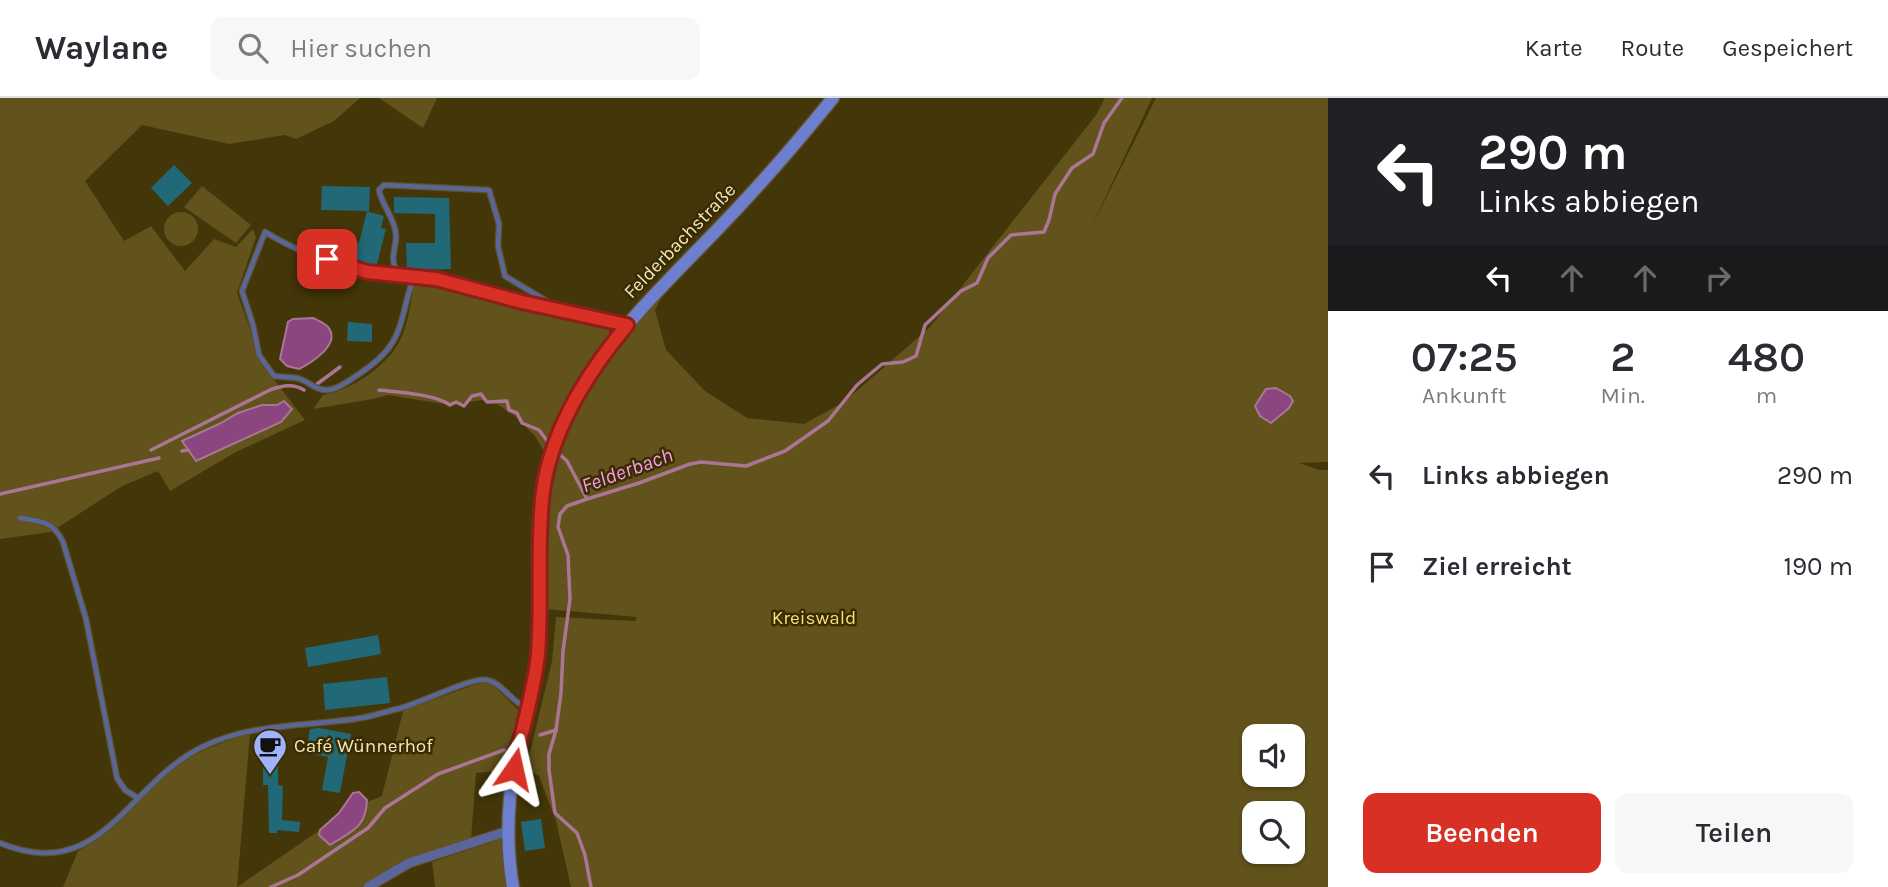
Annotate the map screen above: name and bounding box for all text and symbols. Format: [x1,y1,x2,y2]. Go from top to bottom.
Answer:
search box [210,17,700,80]
text: Waylane [35,29,168,67]
icon: search [234,29,272,67]
text: Hier suchen [290,33,432,64]
text: Karte [1525,34,1583,62]
text: Route [1621,34,1684,62]
text: Gespeichert [1722,34,1853,62]
text: 290 m [1478,124,1627,181]
icon: left [1363,126,1454,217]
street label: Felderbachstraße [620,179,740,303]
text: Links abbiegen [1478,183,1700,220]
pin [297,229,357,289]
icon: arrive [308,240,346,278]
icon: left [1480,259,1518,297]
icon: ahead [1553,259,1591,297]
icon: ahead [1626,259,1664,297]
icon: right [1699,259,1737,297]
text: 07:25 [1411,332,1518,382]
text: 2 [1610,332,1635,382]
text: 480 [1728,332,1805,382]
text: Ankunft [1422,382,1506,409]
text: Min. [1601,382,1645,409]
text: m [1756,382,1777,409]
water label: Felderbach [578,442,676,498]
icon: left [1363,457,1401,495]
text: Links abbiegen [1422,460,1610,491]
text: 290 m [1777,460,1853,491]
icon: arrive [1363,548,1401,586]
text: Ziel erreicht [1422,551,1572,582]
text: 190 m [1783,551,1853,582]
park label: Kreiswald [772,607,856,629]
map controls [1242,724,1305,864]
button: sound [1242,724,1305,787]
cafe icon: Café Wünnerhof [251,727,289,776]
position arrow [477,732,551,806]
place label: Café Wünnerhof [294,735,433,757]
button: Beenden [1363,793,1601,873]
button: Teilen [1615,793,1853,873]
button: search [1242,801,1305,864]

